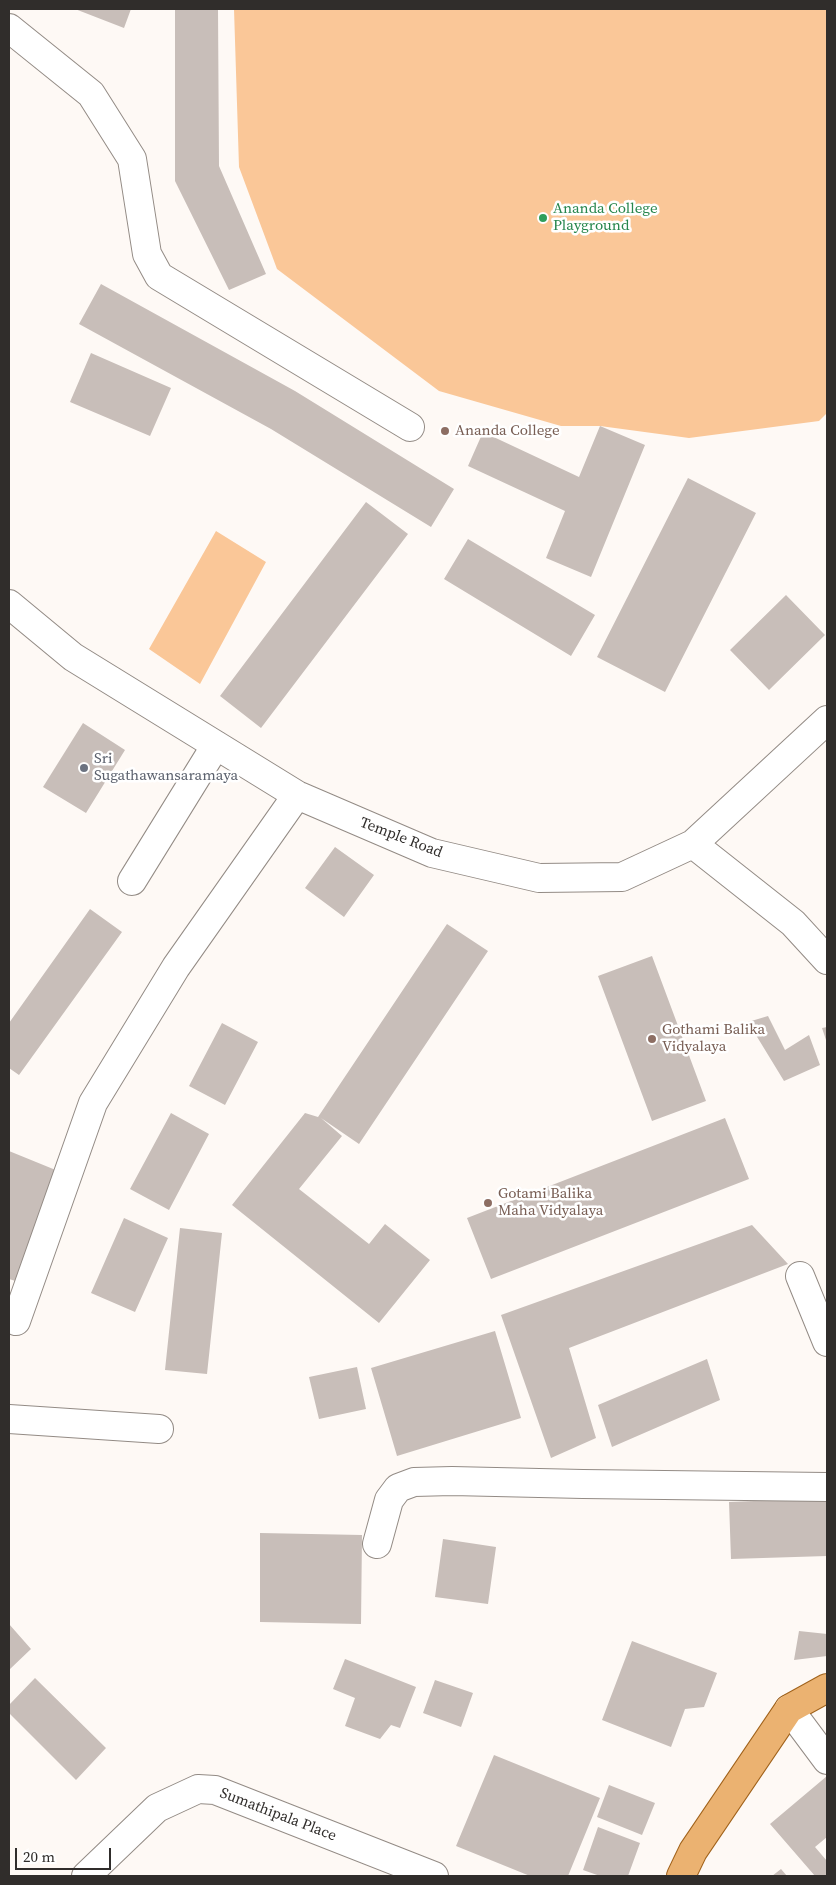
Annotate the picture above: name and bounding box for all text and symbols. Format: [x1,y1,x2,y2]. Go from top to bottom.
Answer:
place label: Ananda College Playground [553,200,658,235]
marker: Ananda College Playground [537,212,549,224]
place label: Ananda College [455,422,560,440]
marker: Ananda College [439,425,451,437]
place label: Sri Sugathawansaramaya [94,750,238,785]
marker: Sri Sugathawansaramaya [78,762,90,774]
street label: Temple Road [357,814,445,862]
place label: Gothami Balika Vidyalaya [662,1021,765,1056]
marker: Gothami Balika Vidyalaya [646,1033,658,1045]
place label: Gotami Balika Maha Vidyalaya [498,1185,603,1220]
marker: Gotami Balika Maha Vidyalaya [482,1197,494,1209]
street label: Sumathipala Place [217,1785,339,1845]
scale bar [18,1838,114,1870]
text: 20 m [23,1846,55,1867]

